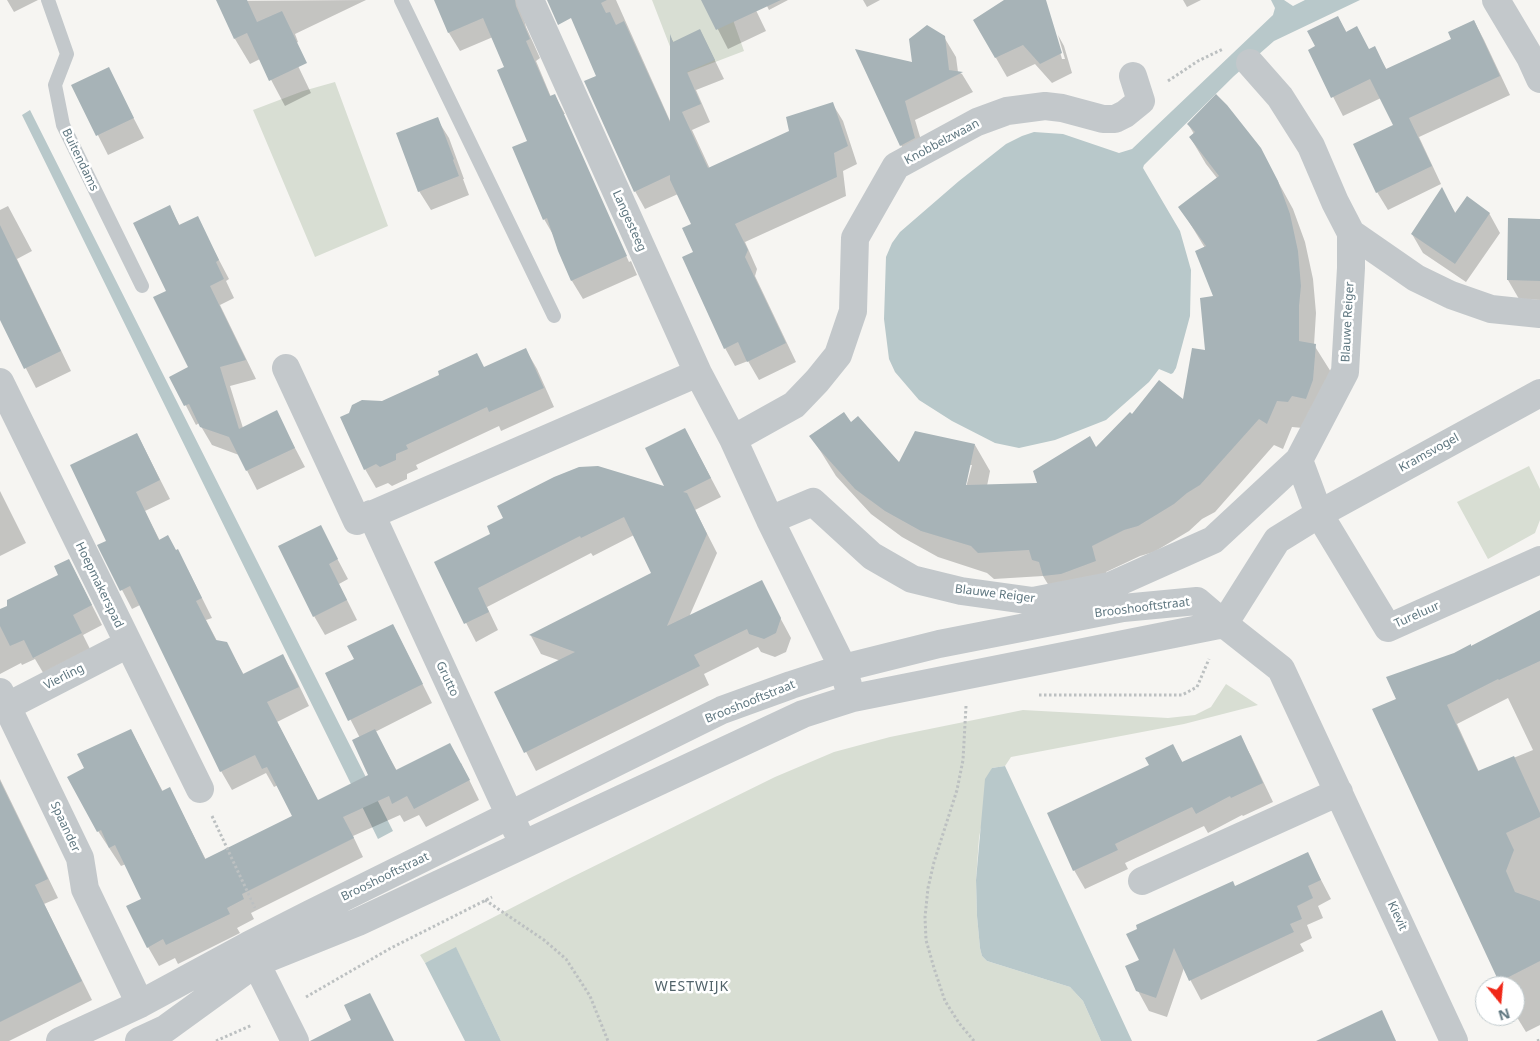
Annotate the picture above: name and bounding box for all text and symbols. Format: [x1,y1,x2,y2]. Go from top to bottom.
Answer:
street label: Knobbelzwaan [902,116,982,168]
street label: Buitendams [59,126,101,194]
street label: Langesteeg [609,188,649,254]
street label: Blauwe Reiger [1339,281,1357,363]
street label: Kramsvogel [1396,431,1462,475]
street label: Hoepmakerspad [72,540,126,630]
street label: Blauwe Reiger [954,582,1036,606]
street label: Brooshooftstraat [1094,595,1190,621]
street label: Tureluur [1392,599,1442,631]
street label: Grutto [433,659,461,699]
street label: Vierling [42,661,86,693]
street label: Brooshooftstraat [703,677,797,727]
street label: Spaander [47,800,83,854]
street label: Brooshooftstraat [339,850,431,904]
street label: Kievit [1384,899,1410,933]
north arrow [1475,976,1525,1026]
district label: WESTWIJK [654,979,730,995]
text: N [1496,1004,1512,1026]

